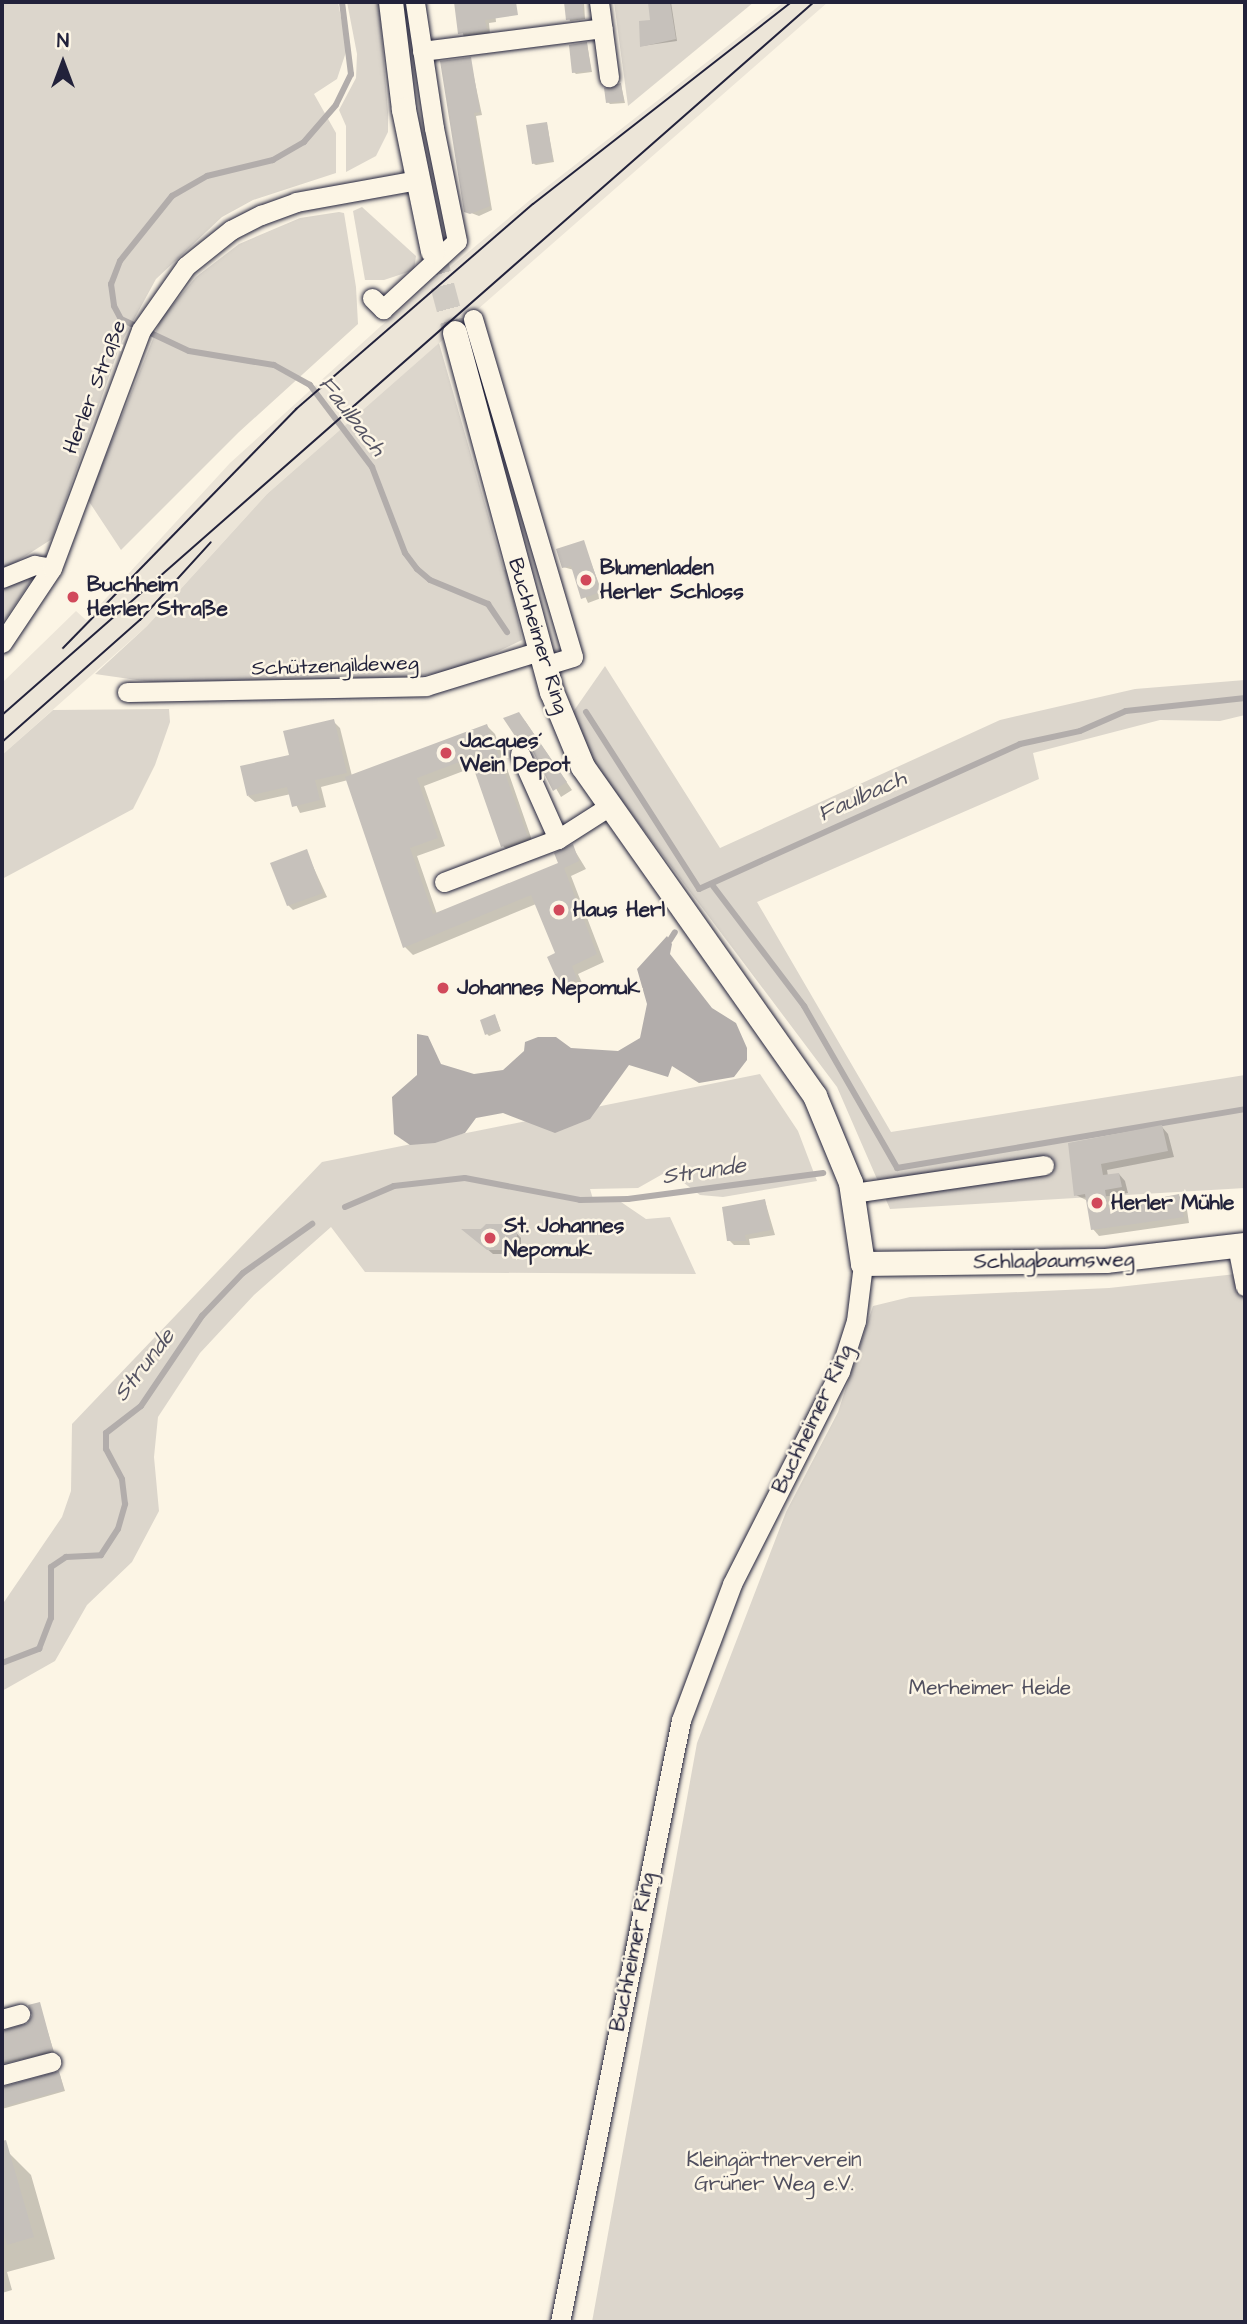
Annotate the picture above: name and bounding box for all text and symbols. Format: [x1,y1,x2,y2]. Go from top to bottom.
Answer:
north arrow [28,28,98,98]
text: N [57,28,69,55]
street label: Herler Straße [58,317,132,457]
water label: Faulbach [312,371,392,461]
street label: Buchheimer Ring [502,555,574,717]
place label: Blumenladen Herler Schloss [600,555,744,605]
place label: Buchheim Herler Straße [87,572,228,622]
marker: Blumenladen Herler Schloss [578,572,594,588]
marker: Buchheim Herler Straße [65,589,81,605]
street label: Schützengildeweg [251,650,419,682]
place label: Jacques´ Wein Depot [460,728,570,778]
marker: Jacques´ Wein Depot [438,745,454,761]
water label: Faulbach [814,764,910,828]
place label: Haus Herl [573,897,665,923]
marker: Haus Herl [551,902,567,918]
place label: Johannes Nepomuk [457,975,640,1001]
marker: Johannes Nepomuk [435,980,451,996]
water label: Strunde [660,1151,748,1191]
place label: Herler Mühle [1111,1190,1234,1216]
marker: Herler Mühle [1089,1195,1105,1211]
place label: St. Johannes Nepomuk [504,1213,624,1263]
marker: St. Johannes Nepomuk [482,1230,498,1246]
street label: Schlagbaumsweg [973,1247,1135,1275]
water label: Strunde [107,1323,181,1407]
street label: Buchheimer Ring [767,1341,859,1497]
park label: Merheimer Heide [909,1675,1071,1701]
street label: Buchheimer Ring [605,1870,661,2034]
park label: Kleingärtnerverein Grüner Weg e.V. [687,2147,861,2197]

